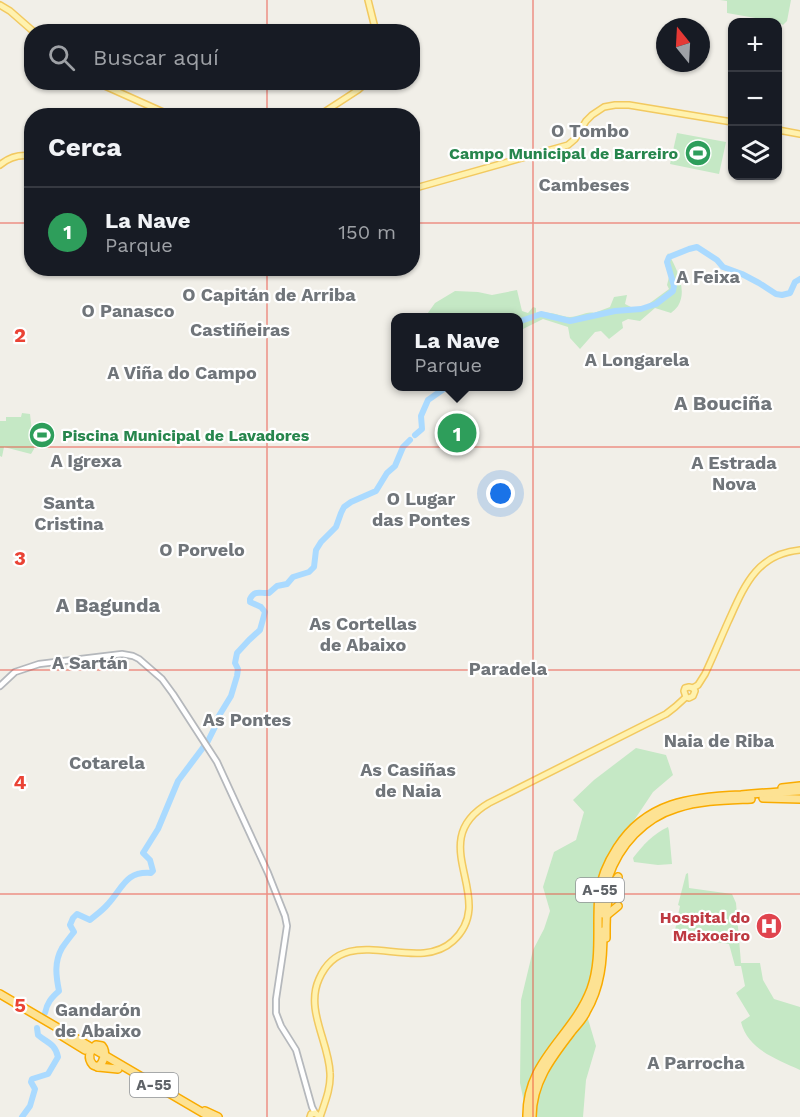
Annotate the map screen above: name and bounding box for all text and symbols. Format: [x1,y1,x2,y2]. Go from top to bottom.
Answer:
north arrow [656,18,710,72]
map controls [728,18,782,180]
button: + [728,18,782,72]
search box [24,24,420,90]
icon: search [45,41,78,74]
text: Buscar aquí [93,45,219,70]
button: − [728,72,782,126]
district label: O Tombo [551,120,629,141]
button: layers [728,126,782,180]
text: Cerca [48,132,122,162]
sports icon: Campo Municipal de Barreiro [683,138,713,168]
place label: Campo Municipal de Barreiro [449,144,678,163]
district label: Cambeses [539,174,630,195]
text: La Nave [105,208,190,233]
text: 1 [63,220,72,244]
text: 150 m [338,220,396,244]
text: Parque [105,233,173,257]
district label: A Feixa [676,266,740,287]
district label: O Capitán de Arriba [182,284,356,305]
district label: O Panasco [82,300,175,321]
popup [391,313,523,391]
district label: Castiñeiras [190,319,290,340]
text: 2 [14,323,26,347]
text: La Nave [414,328,500,353]
district label: A Longarela [585,349,690,370]
text: Parque [414,353,482,377]
district label: A Viña do Campo [107,362,257,383]
district label: A Bouciña [674,391,772,415]
pin: 1 [438,410,476,456]
sports icon: Piscina Municipal de Lavadores [27,420,57,450]
place label: Piscina Municipal de Lavadores [62,426,310,445]
district label: A Igrexa [50,450,122,471]
district label: A Estrada Nova [691,452,777,494]
your location [486,479,515,508]
district label: O Lugar das Pontes [372,488,470,530]
district label: Santa Cristina [34,492,104,534]
district label: O Porvelo [159,539,245,560]
text: 3 [14,546,26,570]
district label: A Bagunda [56,593,161,617]
district label: As Cortellas de Abaixo [309,613,417,655]
district label: A Sartán [52,652,128,673]
district label: Paradela [469,658,548,679]
district label: As Pontes [203,709,292,730]
district label: Naia de Riba [664,730,775,751]
district label: Cotarela [69,752,146,773]
district label: As Casiñas de Naia [360,759,456,801]
text: 4 [14,770,27,794]
road number: A-55 [576,878,624,902]
place label: Hospital do Meixoeiro [660,908,750,945]
hospital icon: Hospital do Meixoeiro [754,911,784,941]
text: 5 [14,993,26,1017]
district label: Gandarón de Abaixo [55,999,141,1041]
district label: A Parrocha [647,1052,745,1073]
road number: A-55 [130,1073,178,1097]

